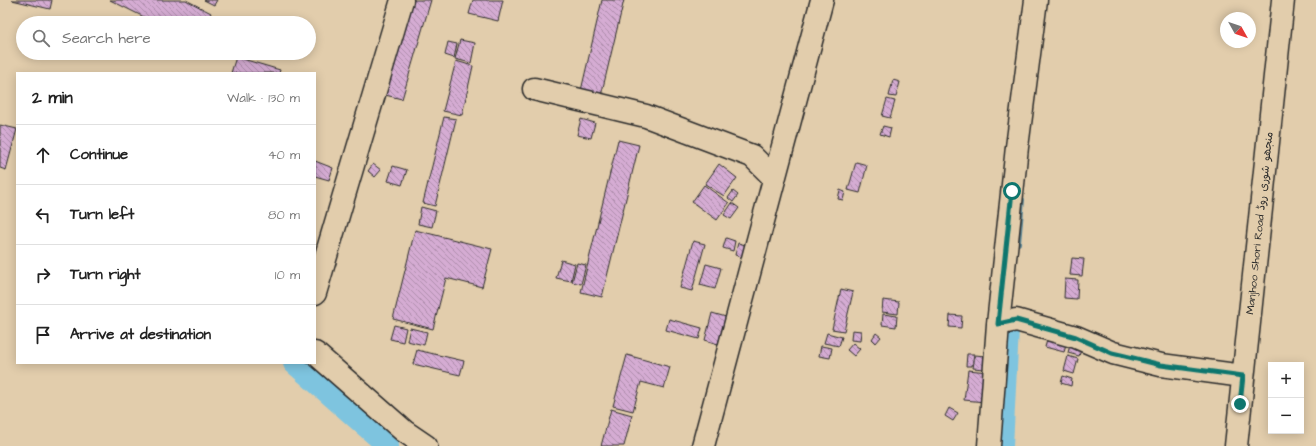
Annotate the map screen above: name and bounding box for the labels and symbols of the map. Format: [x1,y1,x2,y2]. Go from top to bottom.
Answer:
north arrow [1220,12,1256,48]
street label: Manjhoo Shori Road منجھو شوری روڈ [1242,131,1277,315]
route start [1003,182,1021,200]
route end [1231,395,1249,413]

